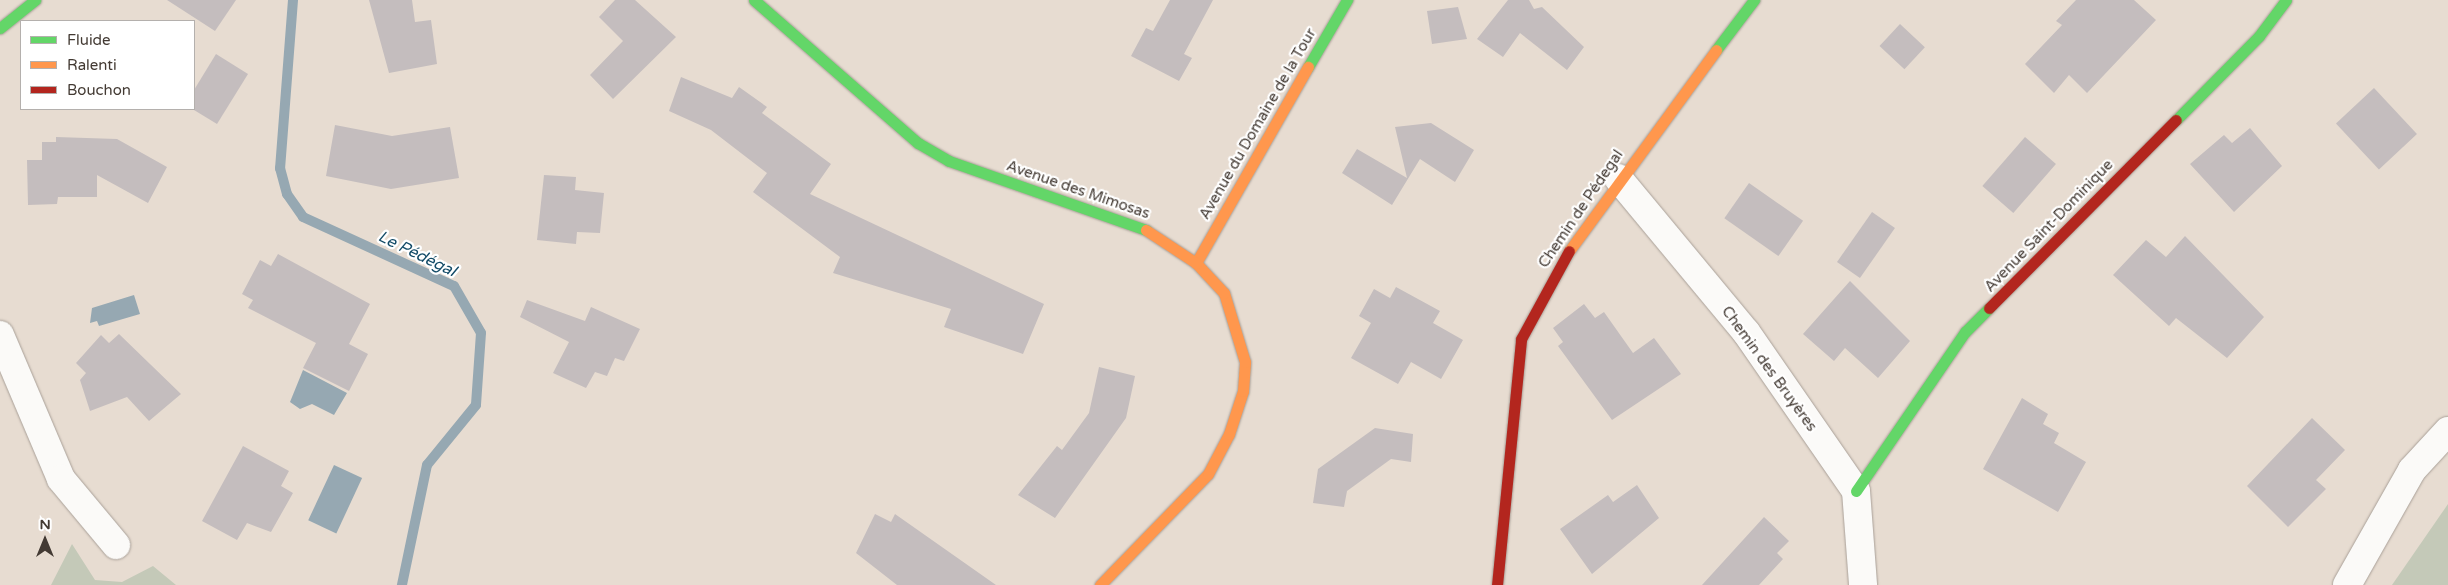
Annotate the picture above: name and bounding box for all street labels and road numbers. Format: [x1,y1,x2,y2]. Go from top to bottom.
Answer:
street label: Avenue du Domaine de la Tour [1196,25,1320,223]
street label: Chemin de Pédegal [1535,147,1627,271]
street label: Avenue Saint-Dominique [1981,156,2117,296]
street label: Avenue des Mimosas [1004,157,1152,223]
street label: Chemin des Bruyères [1717,303,1821,435]

